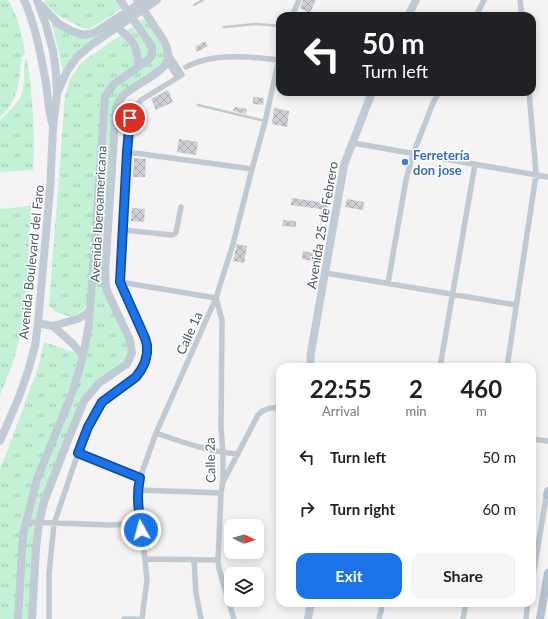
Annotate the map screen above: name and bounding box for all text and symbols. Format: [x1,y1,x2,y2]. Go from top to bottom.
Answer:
text: 50 m [362,26,425,60]
icon: left [296,28,348,80]
text: Turn left [362,60,428,82]
pin [113,101,147,135]
icon: arrive [119,107,141,129]
street label: Avenida Iberoamericana [86,145,110,283]
place label: Ferretería don jose [413,147,470,178]
marker: Ferretería don jose [400,157,410,167]
street label: Avenida 25 de Febrero [303,160,341,290]
street label: Avenida Boulevard del Faro [15,184,47,340]
street label: Calle 1a [172,309,206,357]
text: 22:55 [310,374,372,403]
text: 2 [409,374,423,403]
text: 460 [460,374,502,403]
text: Arrival [322,403,359,419]
text: min [406,403,427,419]
text: m [476,403,487,419]
street label: Calle 2a [202,437,218,483]
icon: left [296,446,318,468]
text: Turn left [330,448,386,466]
text: 50 m [482,448,516,466]
icon: right [296,498,318,520]
text: Turn right [330,500,395,518]
text: 60 m [482,500,516,518]
position arrow [120,509,162,551]
north arrow [224,519,264,559]
map controls [224,519,264,607]
button: Exit [296,553,402,599]
button: Share [410,553,516,599]
button: layers [224,567,264,607]

